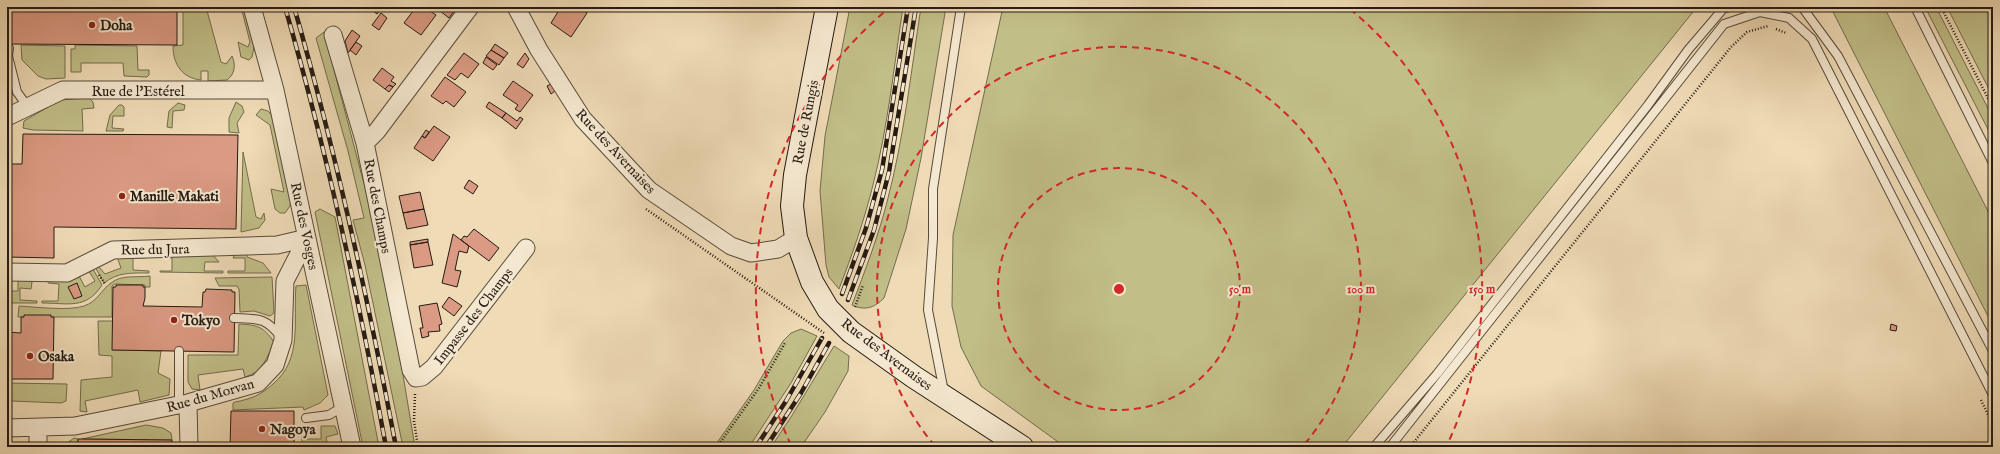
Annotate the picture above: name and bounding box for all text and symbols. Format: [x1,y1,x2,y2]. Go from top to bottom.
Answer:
place label: Doha [100,17,133,35]
marker: Doha [87,20,97,30]
street label: Rue de Rungis [789,78,823,166]
street label: Rue de l'Estérel [91,83,185,101]
street label: Rue des Avernaises [571,105,659,198]
street label: Rue des Champs [359,157,395,255]
street label: Rue des Vosges [286,181,322,272]
place label: Manille Makati [130,188,219,206]
marker: Manille Makati [117,191,127,201]
street label: Rue du Jura [120,240,191,260]
street label: Impasse des Champs [430,264,517,369]
centre of rings [1112,282,1126,296]
text: 50 m [1229,282,1252,297]
text: 100 m [1347,282,1376,297]
text: 150 m [1469,282,1496,297]
place label: Tokyo [181,312,221,330]
marker: Tokyo [169,315,179,325]
street label: Rue des Avernaises [837,315,936,395]
place label: Osaka [38,348,75,366]
marker: Osaka [25,351,35,361]
street label: Rue du Morvan [164,375,257,417]
place label: Nagoya [269,421,317,439]
marker: Nagoya [257,424,267,434]

